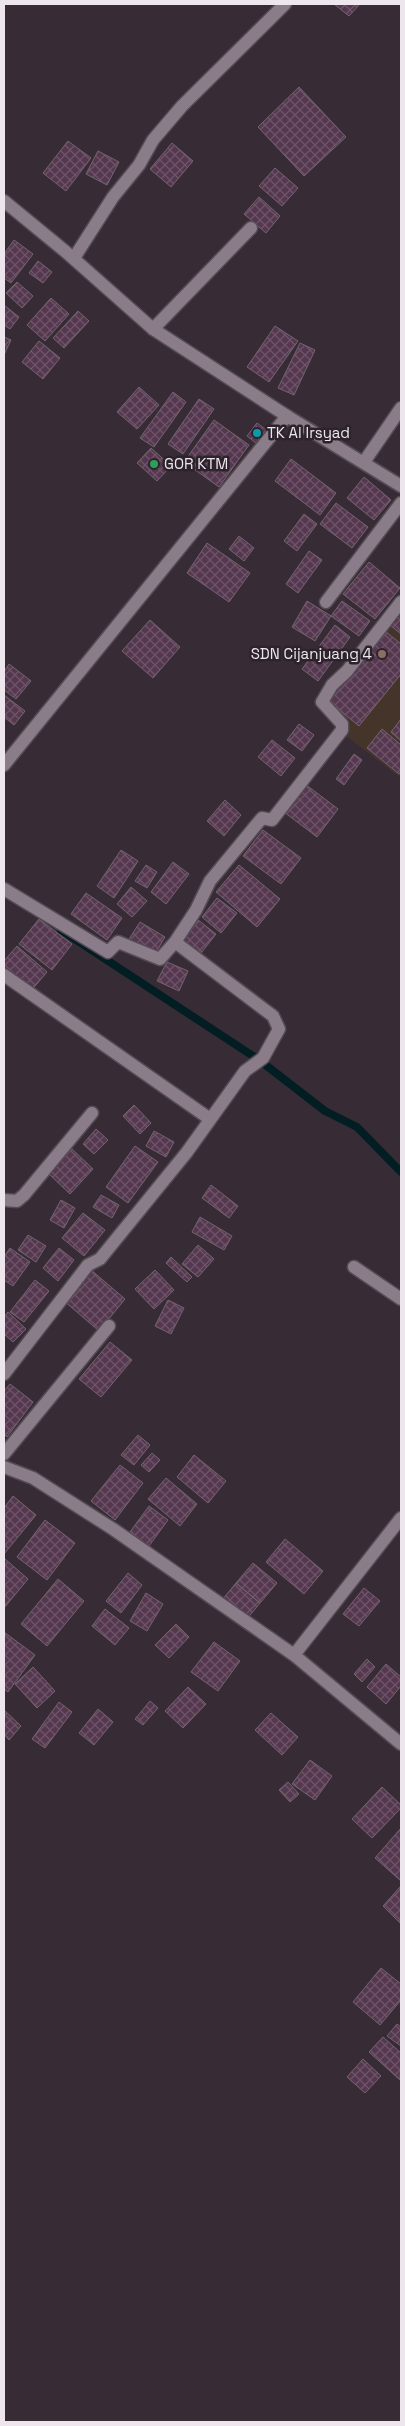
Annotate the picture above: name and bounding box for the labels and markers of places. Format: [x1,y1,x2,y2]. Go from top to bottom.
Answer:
place label: TK Al Irsyad [267,423,350,442]
marker: TK Al Irsyad [251,427,263,439]
place label: GOR KTM [164,454,228,473]
marker: GOR KTM [148,458,160,470]
place label: SDN Cijanjuang 4 [251,644,372,663]
marker: SDN Cijanjuang 4 [376,648,388,660]

